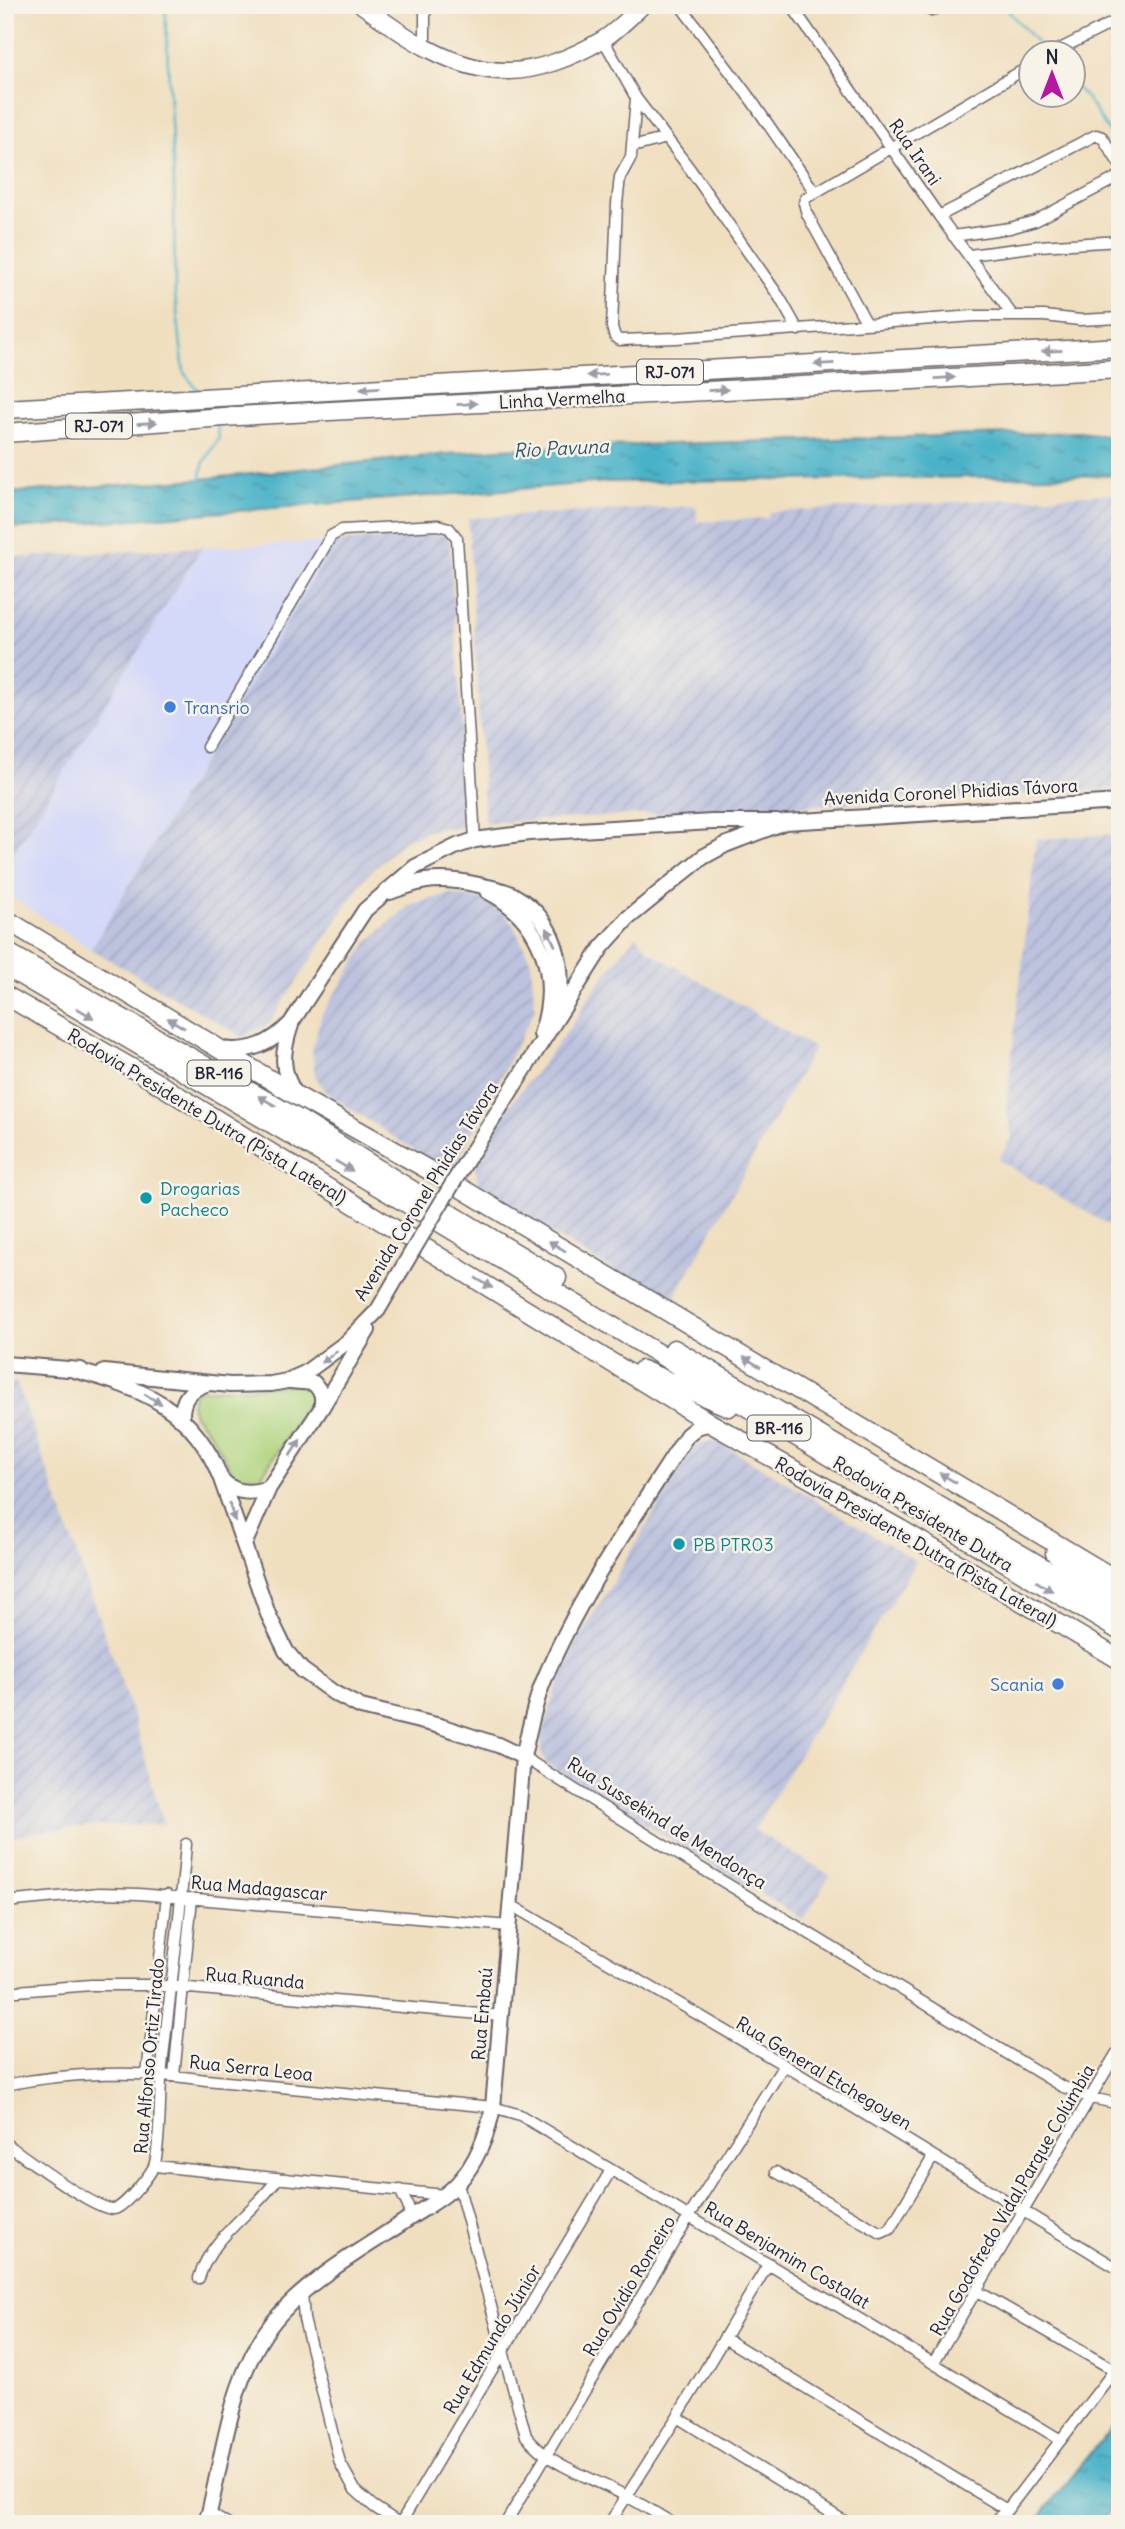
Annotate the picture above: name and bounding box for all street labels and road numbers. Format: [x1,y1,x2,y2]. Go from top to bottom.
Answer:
street label: Rua Irani [884,114,946,190]
road number: RJ-071 [637,360,703,384]
street label: Linha Vermelha [498,384,626,414]
road number: RJ-071 [66,414,132,438]
street label: Avenida Coronel Phidias Távora [823,774,1079,810]
street label: Rodovia Presidente Dutra (Pista Lateral) [63,1023,351,1209]
road number: BR-116 [188,1060,250,1086]
street label: Avenida Coronel Phidias Távora [349,1077,503,1305]
road number: BR-116 [748,1416,810,1440]
street label: Rodovia Presidente Dutra [829,1451,1017,1577]
street label: Rodovia Presidente Dutra (Pista Lateral) [771,1452,1061,1632]
street label: Rua Sussekind de Mendonça [563,1752,771,1894]
street label: Rua Madagascar [190,1871,329,1905]
street label: Rua Alfonso Ortiz Tirado [129,1957,169,2155]
street label: Rua Ruanda [204,1962,306,1994]
street label: Rua Embaú [466,1967,498,2061]
street label: Rua General Etchegoyen [732,2011,916,2135]
street label: Rua Serra Leoa [188,2050,314,2086]
street label: Rua Godofredo Vidal,Parque Colúmbia [925,2060,1099,2340]
street label: Rua Benjamim Costalat [700,2196,874,2314]
street label: Rua Ovídio Romeiro [578,2211,680,2361]
street label: Rua Edmundo Júnior [438,2259,546,2418]

